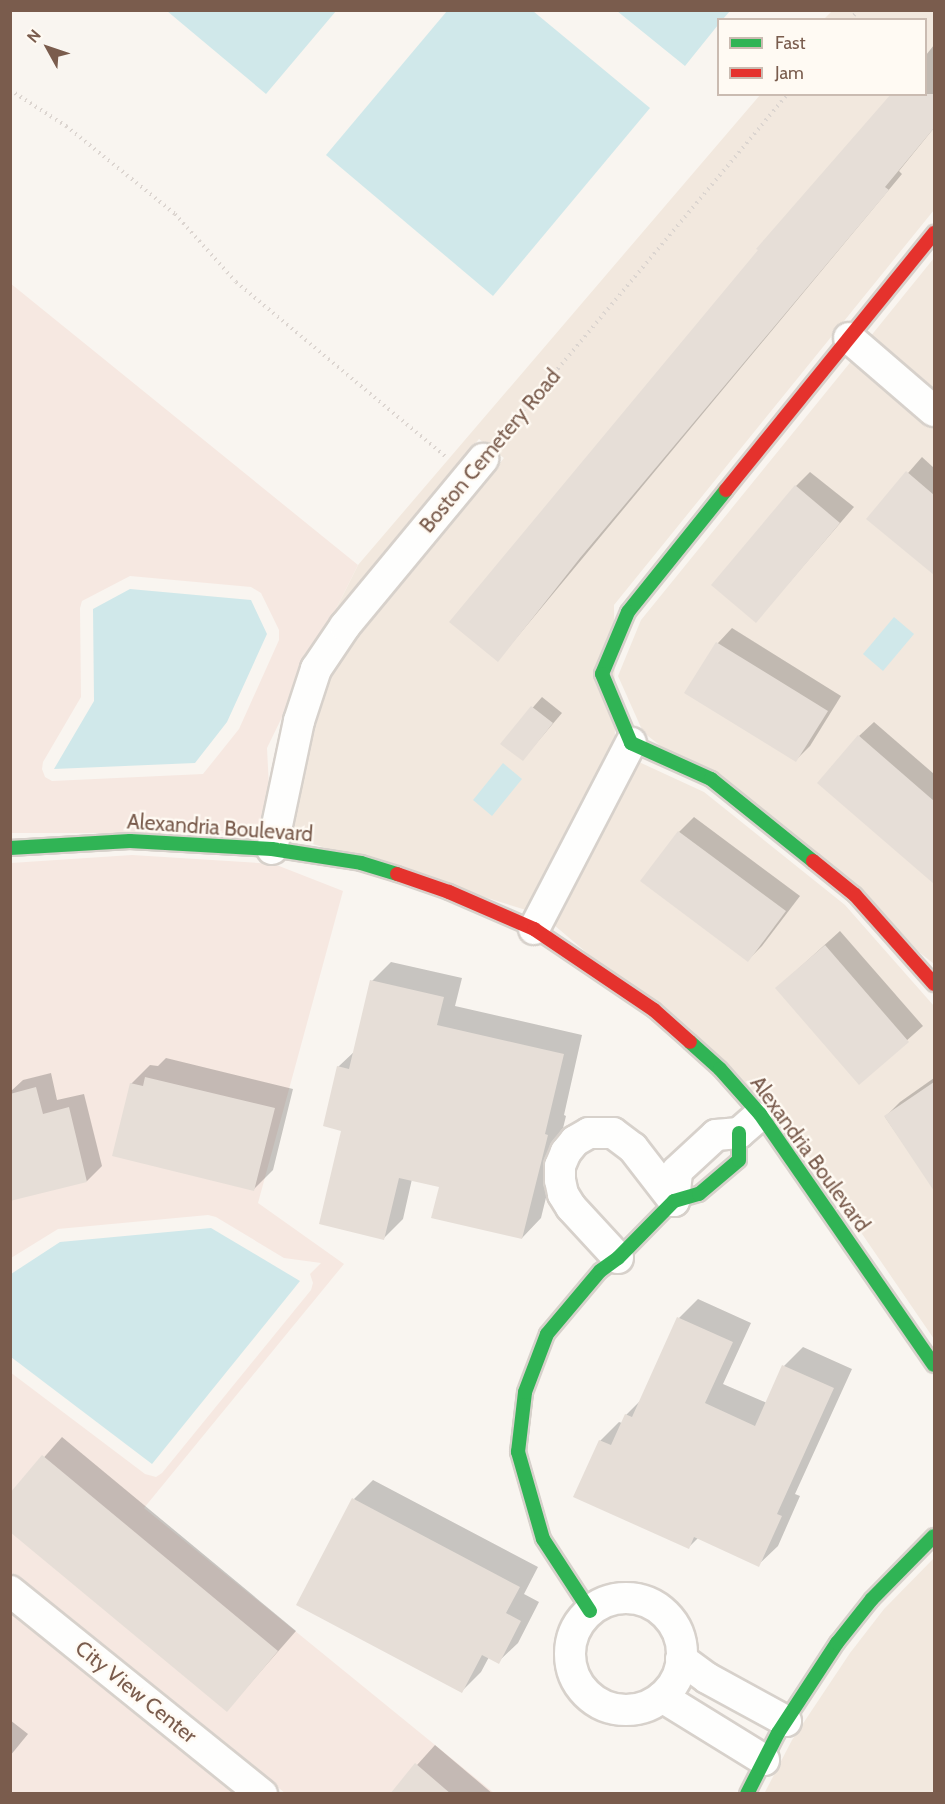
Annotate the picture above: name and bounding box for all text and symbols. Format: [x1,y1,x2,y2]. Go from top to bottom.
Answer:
north arrow [18,18,78,78]
legend [717,18,927,96]
text: N [23,26,45,47]
text: Fast [775,32,806,54]
text: Jam [775,62,804,84]
street label: Boston Cemetery Road [414,364,566,538]
street label: Alexandria Boulevard [126,809,314,847]
street label: Alexandria Boulevard [745,1071,875,1237]
street label: City View Center [70,1635,202,1749]

